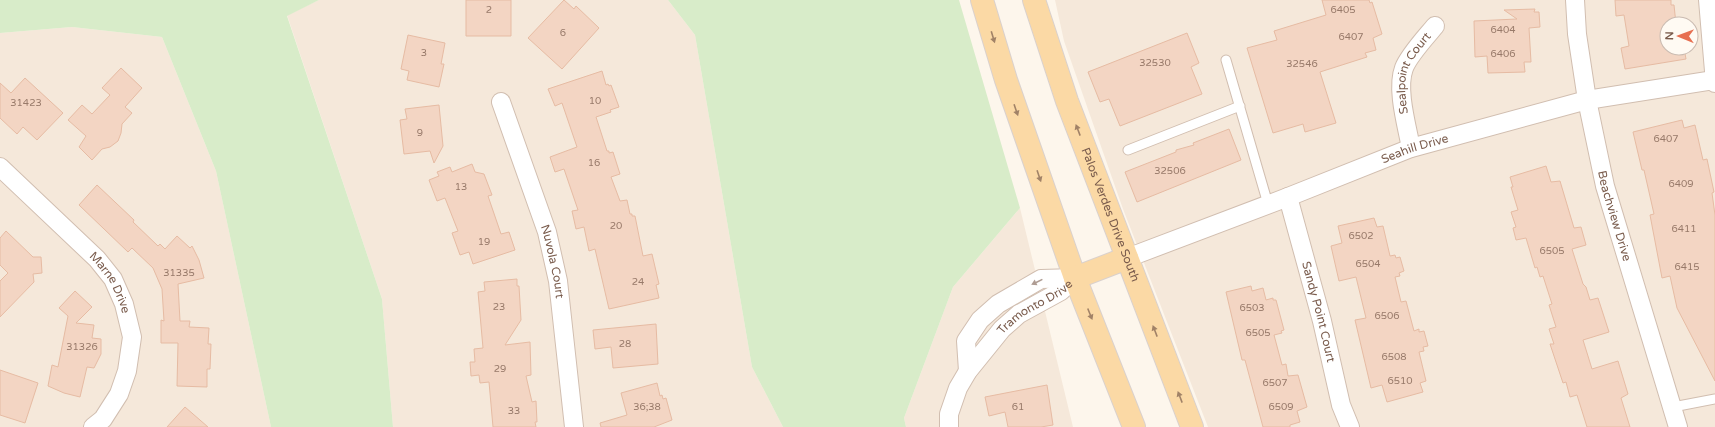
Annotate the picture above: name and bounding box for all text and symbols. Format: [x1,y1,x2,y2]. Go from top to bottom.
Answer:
house number: 2 [486,4,492,16]
house number: 6405 [1330,4,1356,16]
north arrow [1659,16,1699,56]
house number: 6404 [1490,24,1516,36]
house number: 6 [560,27,566,39]
street label: Sealpoint Court [1394,29,1434,115]
house number: 6407 [1338,31,1364,43]
text: N [1663,31,1676,40]
one-way arrow [990,32,996,44]
house number: 3 [421,47,427,59]
house number: 6406 [1490,48,1516,60]
house number: 32530 [1139,57,1171,69]
house number: 32546 [1286,58,1318,70]
house number: 10 [589,95,601,107]
house number: 31423 [10,97,42,109]
one-way arrow [1014,104,1020,116]
one-way arrow [1075,123,1081,135]
house number: 9 [417,127,423,139]
street label: Seahill Drive [1379,131,1450,166]
house number: 6407 [1653,133,1679,145]
street label: Palos Verdes Drive South [1079,146,1143,284]
house number: 16 [588,157,600,169]
house number: 32506 [1154,165,1186,177]
street label: Beachview Drive [1595,169,1634,263]
one-way arrow [1037,170,1043,182]
house number: 6409 [1668,178,1694,190]
house number: 13 [455,181,467,193]
house number: 20 [610,220,622,232]
street label: Nuvola Court [538,223,567,300]
house number: 6411 [1671,223,1697,235]
house number: 6502 [1348,230,1374,242]
house number: 19 [478,236,490,248]
house number: 6505 [1539,245,1565,257]
street label: Marne Drive [87,249,133,315]
house number: 6504 [1355,258,1381,270]
street label: Sandy Point Court [1299,260,1338,364]
house number: 6415 [1674,261,1700,273]
house number: 31335 [163,267,195,279]
house number: 24 [632,276,644,288]
street label: Tramonto Drive [994,277,1076,337]
one-way arrow [1031,279,1043,285]
house number: 23 [493,301,505,313]
house number: 6503 [1239,302,1265,314]
one-way arrow [1087,309,1093,321]
house number: 6506 [1374,310,1400,322]
one-way arrow [1151,325,1157,337]
house number: 6505 [1245,327,1271,339]
house number: 28 [619,338,631,350]
house number: 31326 [66,341,98,353]
house number: 6508 [1381,351,1407,363]
house number: 29 [494,363,506,375]
house number: 6510 [1387,375,1413,387]
house number: 6507 [1262,377,1288,389]
one-way arrow [1177,391,1183,403]
house number: 36;38 [633,401,661,413]
house number: 61 [1012,401,1024,413]
house number: 6509 [1268,401,1294,413]
house number: 33 [508,405,520,417]

